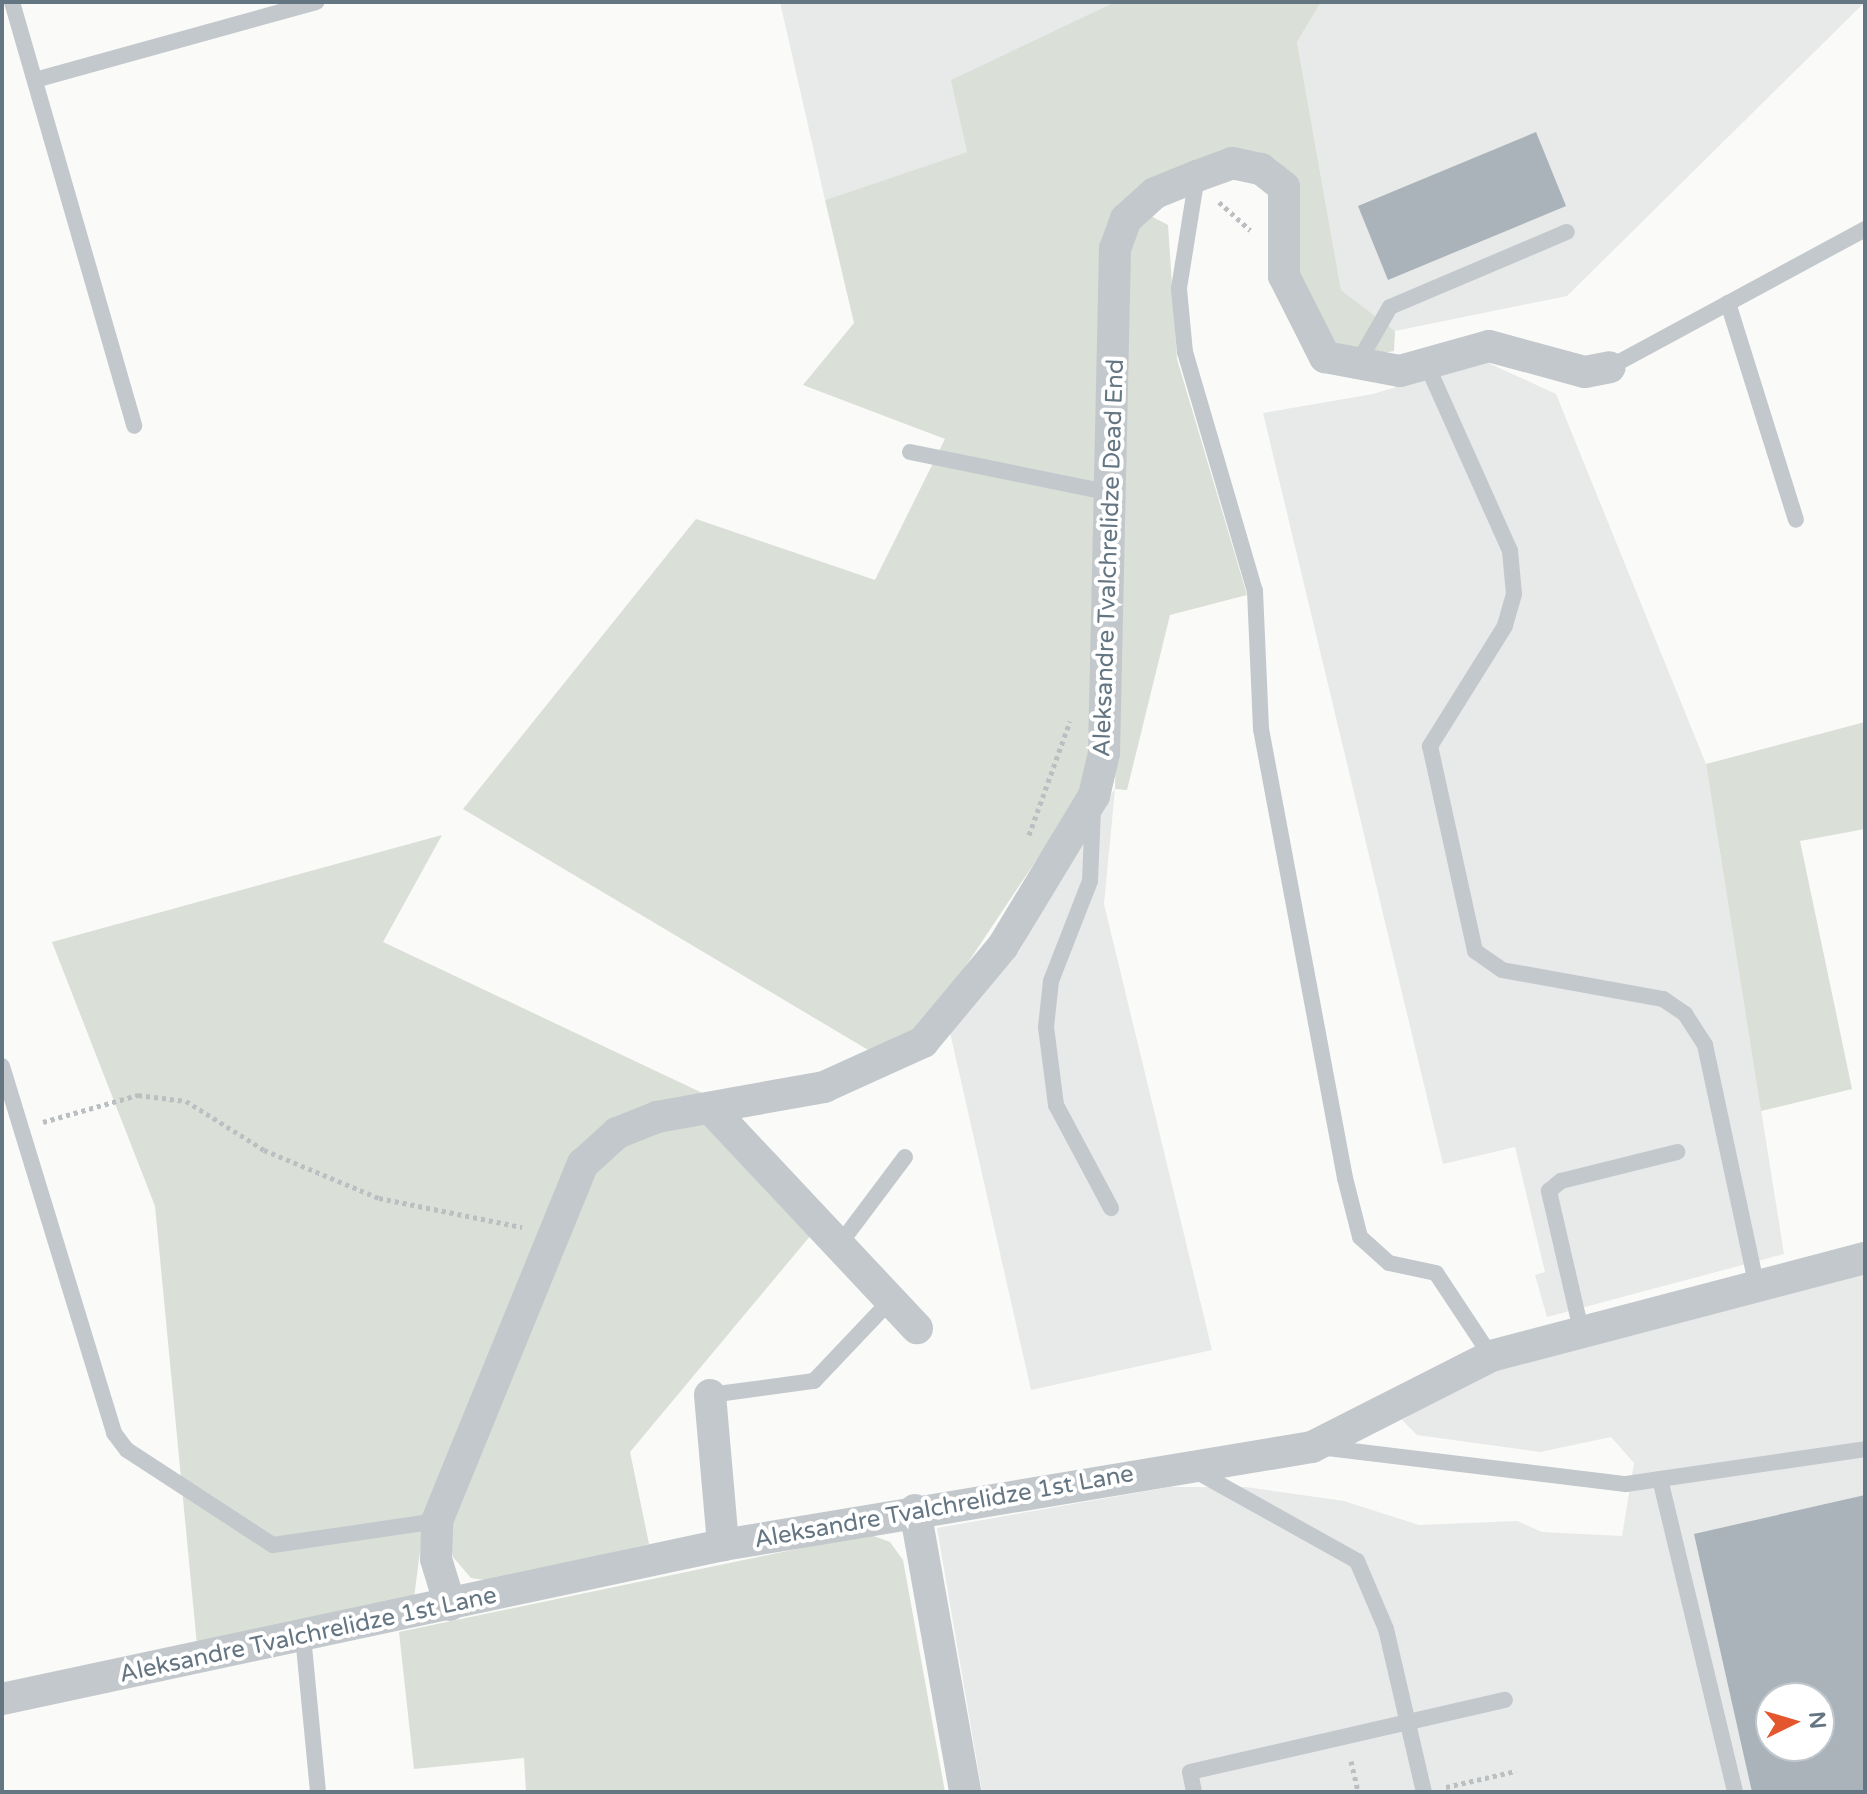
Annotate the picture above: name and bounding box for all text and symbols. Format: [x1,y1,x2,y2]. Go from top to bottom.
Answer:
street label: Aleksandre Tvalchrelidze Dead End [1088,358,1130,758]
street label: Aleksandre Tvalchrelidze 1st Lane [752,1459,1136,1555]
street label: Aleksandre Tvalchrelidze 1st Lane [117,1581,499,1689]
north arrow [1755,1682,1835,1762]
text: N [1803,1710,1831,1730]

